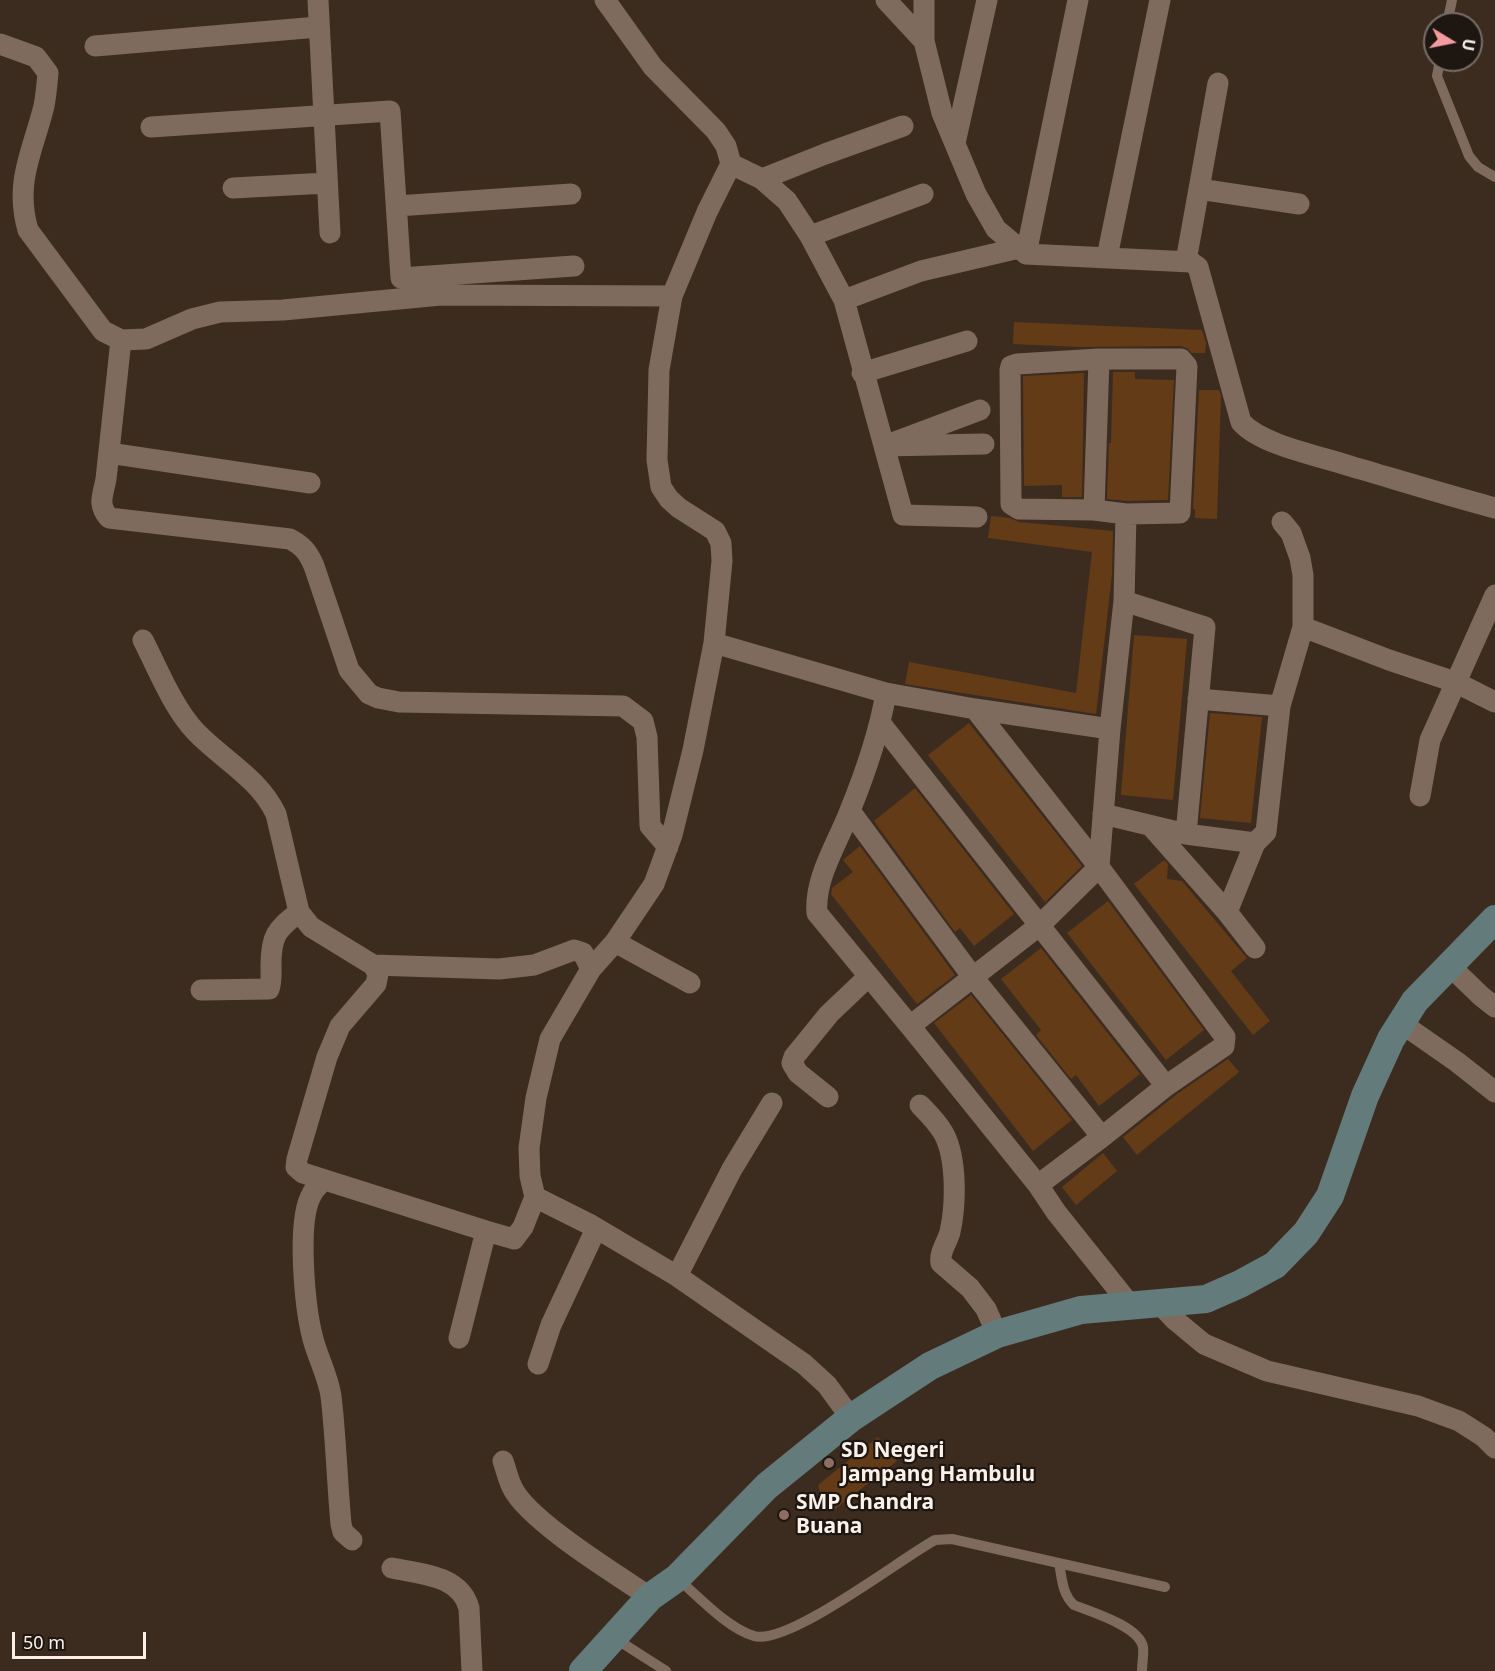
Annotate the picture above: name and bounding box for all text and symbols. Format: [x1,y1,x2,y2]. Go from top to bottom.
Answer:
north arrow [1423,12,1483,72]
text: U [1457,37,1481,53]
place label: SD Negeri Jampang Hambulu [841,1438,1035,1488]
marker: SD Negeri Jampang Hambulu [822,1456,836,1470]
place label: SMP Chandra Buana [796,1490,934,1540]
marker: SMP Chandra Buana [777,1508,791,1522]
scale bar [15,1620,148,1658]
text: 50 m [23,1630,65,1654]

